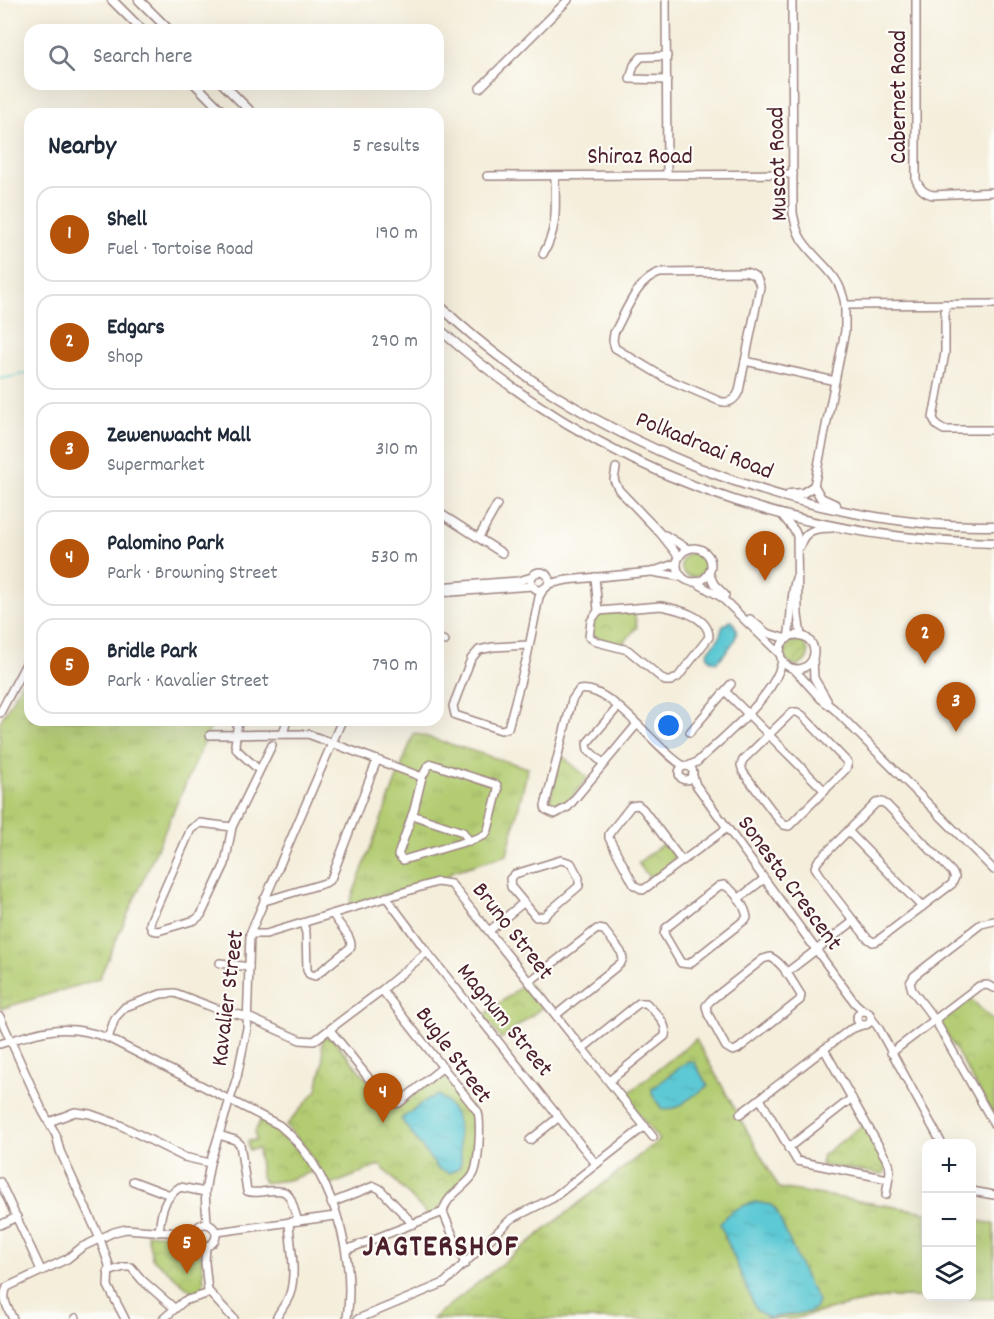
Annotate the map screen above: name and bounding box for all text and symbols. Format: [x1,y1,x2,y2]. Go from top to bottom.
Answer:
search box [24,24,444,90]
street label: Cabernet Road [883,30,917,164]
icon: search [45,41,78,74]
text: Search here [93,42,192,73]
street label: Muscat Road [760,106,798,222]
text: Nearby [48,129,116,166]
text: 5 results [352,133,420,161]
street label: Shiraz Road [587,141,693,175]
text: Shell [107,205,147,236]
text: 1 [67,220,72,248]
text: 190 m [375,220,418,248]
text: Fuel · Tortoise Road [107,236,254,264]
text: Edgars [107,313,165,344]
text: 2 [65,328,74,356]
text: 290 m [371,328,418,356]
text: Shop [107,344,143,372]
street label: Polkadraai Road [630,404,778,490]
text: Zewenwacht Mall [107,421,251,452]
text: 3 [65,436,74,464]
text: 310 m [376,436,418,464]
text: Supermarket [107,452,205,480]
text: Palomino Park [107,529,224,560]
pin: 1 [746,532,784,581]
text: 4 [65,544,74,572]
text: 530 m [371,544,418,572]
text: Park · Browning Street [107,560,278,588]
pin: 2 [906,614,944,664]
text: Bridle Park [107,637,197,668]
text: 5 [65,652,74,680]
text: 790 m [372,652,418,680]
text: Park · Kavalier Street [107,668,269,696]
pin: 3 [936,682,976,732]
your location [654,711,683,740]
street label: Sonesta Crescent [728,809,849,959]
street label: Bruno Street [462,876,561,988]
street label: Kavalier Street [204,928,254,1068]
street label: Magnum Street [447,957,560,1085]
street label: Bugle Street [406,1000,499,1111]
pin: 4 [364,1074,403,1123]
map controls [922,1139,976,1301]
button: + [922,1139,976,1193]
button: − [922,1193,976,1247]
pin: 5 [168,1224,207,1274]
district label: JAGTERSHOF [363,1228,519,1271]
button: layers [922,1247,976,1301]

